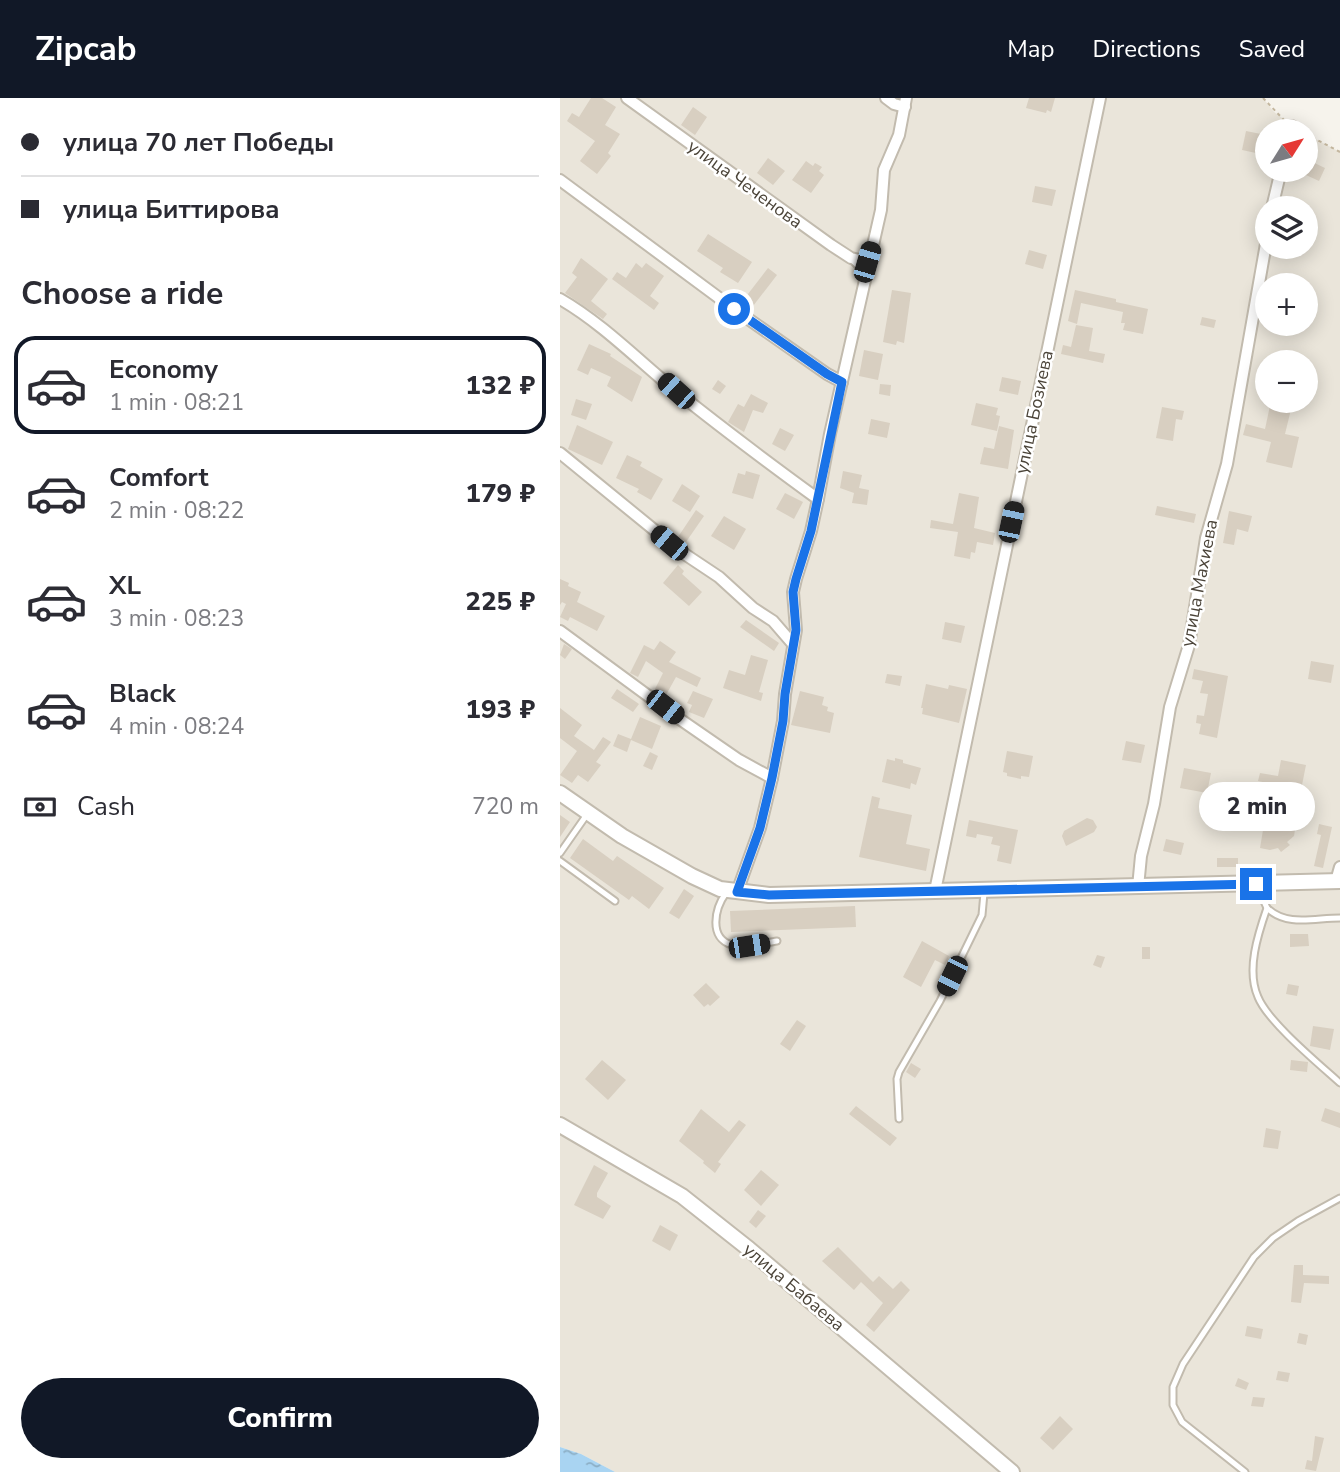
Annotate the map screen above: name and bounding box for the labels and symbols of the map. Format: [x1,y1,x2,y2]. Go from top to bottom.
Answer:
north arrow [1255,119,1318,182]
street label: улица Чеченова [683,134,807,234]
car [852,239,883,285]
route start [718,293,750,325]
street label: улица Бозиева [1009,348,1059,476]
car [654,369,699,413]
car [997,499,1026,545]
street label: улица Махиева [1175,517,1223,649]
car [647,521,692,565]
car [642,686,689,728]
callout: 2 min [1198,782,1314,832]
route end [1240,868,1272,900]
car [727,932,772,960]
car [934,953,971,999]
street label: улица Бабаева [738,1237,850,1337]

